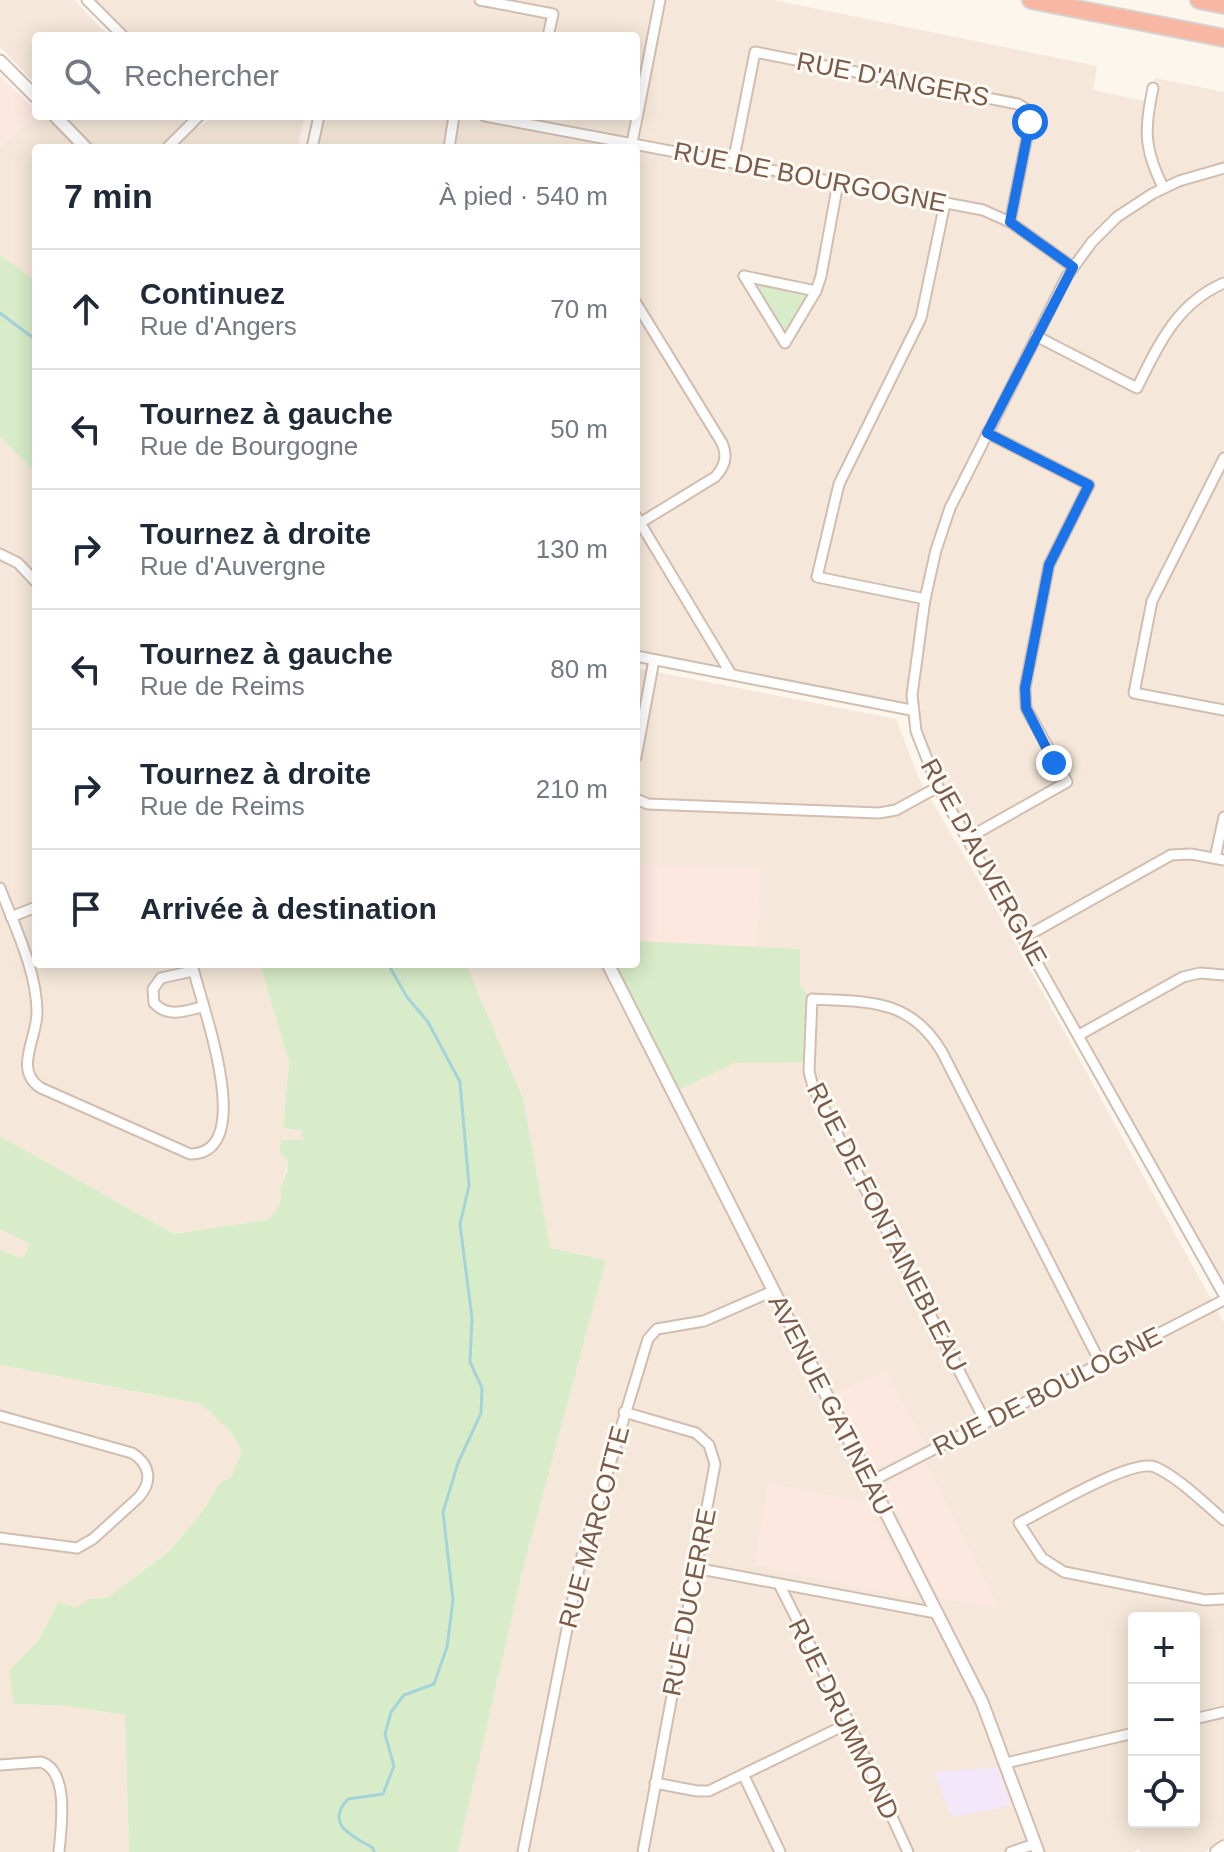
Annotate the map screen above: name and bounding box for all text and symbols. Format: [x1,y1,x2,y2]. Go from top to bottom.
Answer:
search box [32,32,640,120]
street label: RUE D'ANGERS [794,46,992,112]
icon: search [60,54,104,98]
text: Rechercher [124,59,279,92]
route start [1012,104,1048,140]
street label: RUE DE BOURGOGNE [671,136,949,218]
text: 7 min [64,177,153,215]
text: À pied · 540 m [439,181,608,211]
text: Continuez [140,277,285,310]
icon: ahead [64,287,108,331]
text: 70 m [550,294,608,324]
text: Rue d'Angers [140,311,297,341]
text: Tournez à gauche [140,397,393,430]
icon: left [64,407,108,451]
text: 50 m [550,414,608,444]
text: Rue de Bourgogne [140,431,358,461]
text: Tournez à droite [140,517,371,550]
icon: right [64,527,108,571]
text: 130 m [536,534,608,564]
text: Rue d'Auvergne [140,551,326,581]
text: Tournez à gauche [140,637,393,670]
icon: left [64,647,108,691]
text: 80 m [550,654,608,684]
text: Rue de Reims [140,671,305,701]
route end [1036,745,1072,781]
street label: RUE D'AUVERGNE [915,753,1053,971]
text: Tournez à droite [140,757,371,790]
icon: right [64,767,108,811]
text: 210 m [536,774,608,804]
text: Rue de Reims [140,791,305,821]
icon: arrive [64,887,108,931]
text: Arrivée à destination [140,892,437,925]
street label: RUE DE FONTAINEBLEAU [801,1078,973,1376]
street label: AVENUE GATINEAU [762,1290,900,1520]
street label: RUE DE BOULOGNE [928,1320,1166,1462]
street label: RUE MARCOTTE [553,1423,635,1631]
street label: RUE DUCERRE [656,1506,722,1698]
map controls [1128,1612,1200,1828]
button: + [1128,1612,1200,1684]
street label: RUE DRUMMOND [782,1614,906,1824]
button: − [1128,1684,1200,1756]
button: locate [1128,1756,1200,1828]

